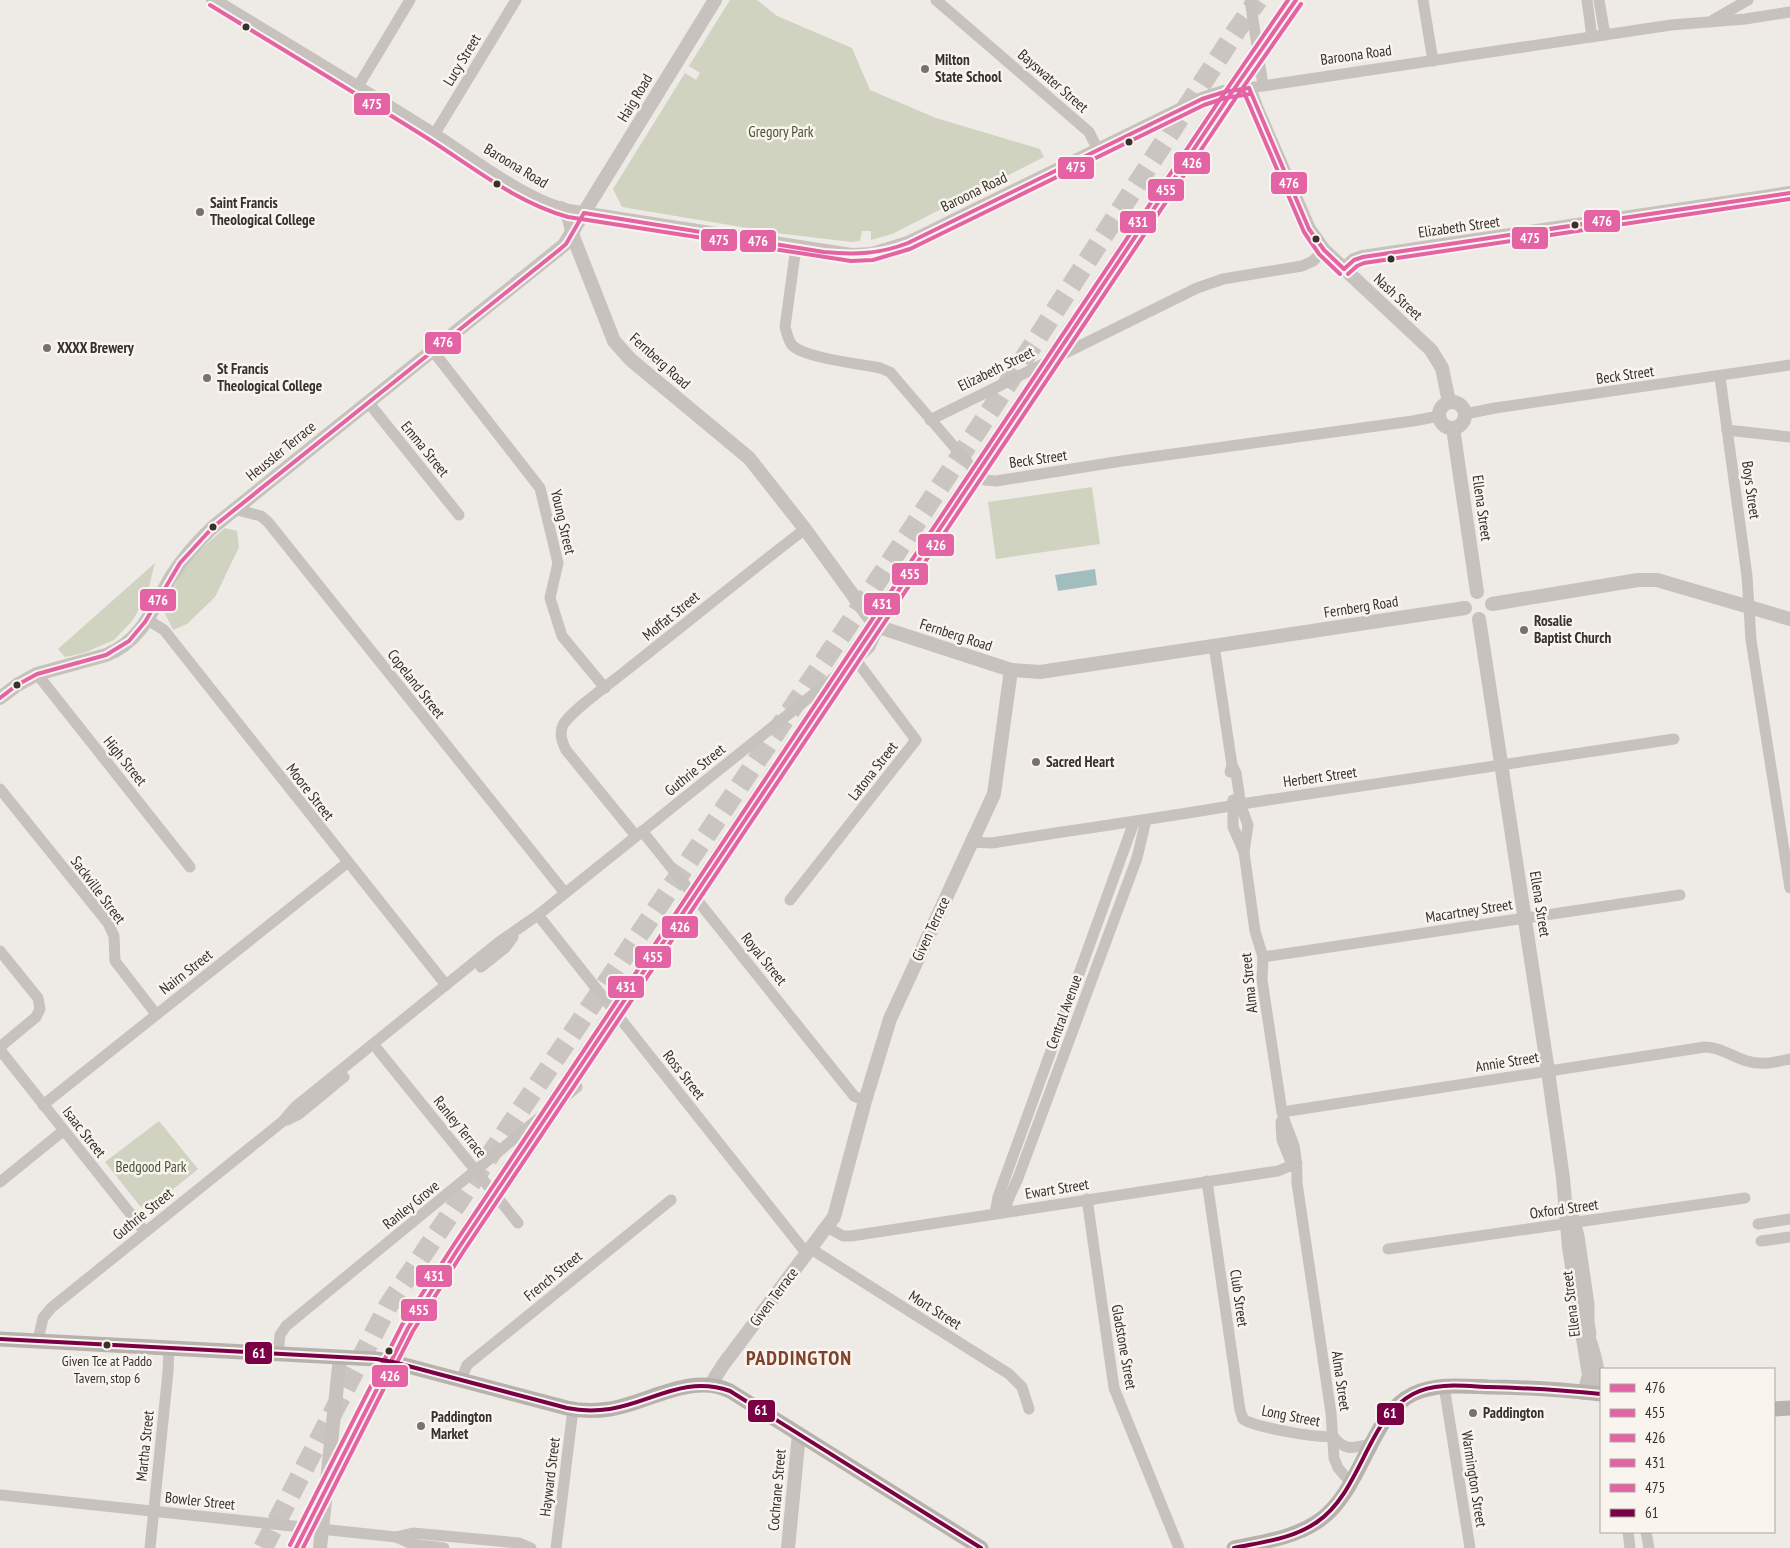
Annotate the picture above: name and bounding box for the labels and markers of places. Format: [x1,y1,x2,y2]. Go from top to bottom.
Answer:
unlabelled marker [241,22,251,32]
place label: Milton State School [935,50,1002,86]
marker: Milton State School [919,63,931,75]
unlabelled marker [1124,137,1134,147]
unlabelled marker [492,179,502,189]
place label: Saint Francis Theological College [210,193,315,229]
marker: Saint Francis Theological College [194,206,206,218]
unlabelled marker [1570,220,1580,230]
unlabelled marker [1311,234,1321,244]
unlabelled marker [1386,254,1396,264]
place label: XXXX Brewery [57,338,135,357]
marker: XXXX Brewery [41,342,53,354]
place label: St Francis Theological College [217,359,322,395]
marker: St Francis Theological College [201,372,213,384]
unlabelled marker [208,522,218,532]
place label: Rosalie Baptist Church [1534,611,1611,647]
marker: Rosalie Baptist Church [1518,624,1530,636]
unlabelled marker [12,680,22,690]
place label: Sacred Heart [1046,752,1115,771]
marker: Sacred Heart [1030,756,1042,768]
marker: Given Tce at Paddo Tavern, stop 6 [102,1340,112,1350]
unlabelled marker [384,1346,394,1356]
place label: Given Tce at Paddo Tavern, stop 6 [62,1352,152,1387]
place label: Paddington [1483,1403,1544,1422]
place label: Paddington Market [431,1407,492,1443]
marker: Paddington [1467,1407,1479,1419]
marker: Paddington Market [415,1420,427,1432]

